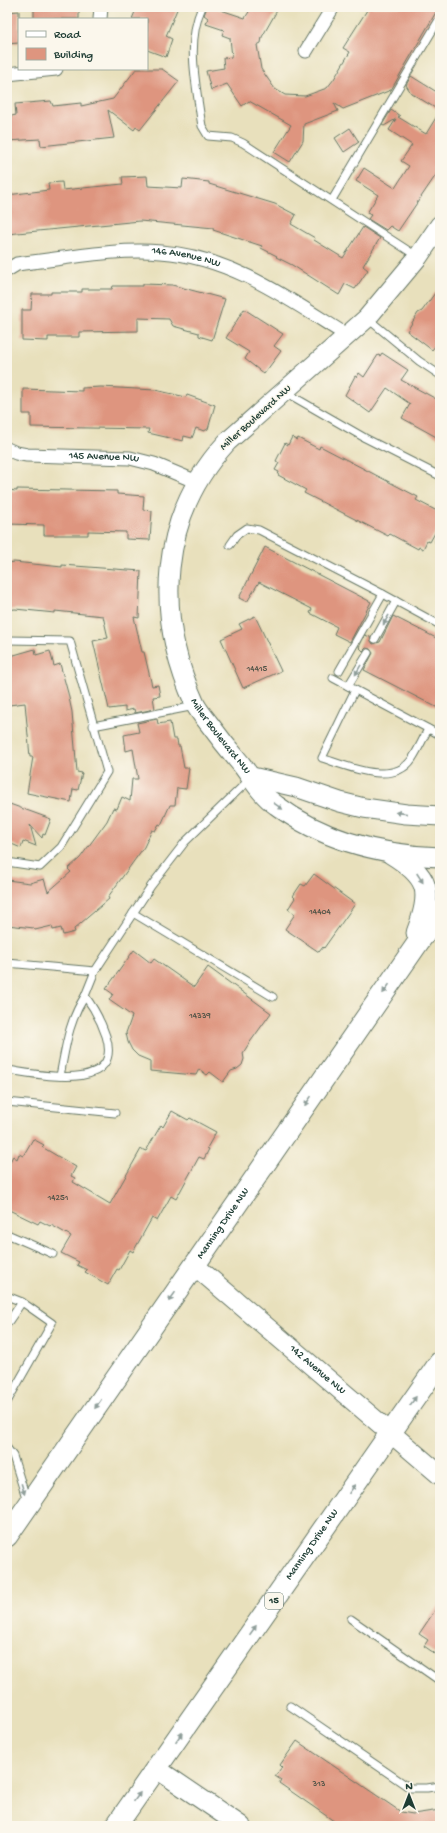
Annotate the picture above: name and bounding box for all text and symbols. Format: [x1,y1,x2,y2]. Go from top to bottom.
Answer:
legend [18,18,148,70]
text: Road [54,29,81,43]
text: Building [53,49,93,63]
street label: 146 Avenue NW [150,245,222,271]
street label: Miller Boulevard NW [218,383,294,453]
street label: 145 Avenue NW [68,450,140,466]
one-way arrow [382,614,389,626]
house number: 14415 [246,664,268,675]
one-way arrow [355,664,362,676]
street label: Miller Boulevard NW [187,697,253,777]
one-way arrow [272,802,283,810]
one-way arrow [395,810,407,816]
one-way arrow [416,873,424,883]
house number: 14404 [308,907,331,918]
one-way arrow [382,984,390,994]
house number: 14339 [188,1011,211,1022]
one-way arrow [304,1096,312,1106]
street label: Manning Drive NW [195,1186,252,1262]
house number: 14251 [47,1193,69,1204]
one-way arrow [168,1292,176,1303]
street label: 142 Avenue NW [286,1342,348,1397]
one-way arrow [409,1396,417,1406]
one-way arrow [94,1399,102,1410]
one-way arrow [20,1483,26,1495]
one-way arrow [348,1484,356,1494]
street label: Manning Drive NW [283,1507,341,1583]
road number: 15 [265,1593,283,1609]
one-way arrow [249,1625,257,1635]
one-way arrow [175,1731,183,1742]
north arrow [389,1775,429,1815]
house number: 313 [312,1779,326,1790]
text: N [405,1781,413,1793]
one-way arrow [133,1792,141,1803]

